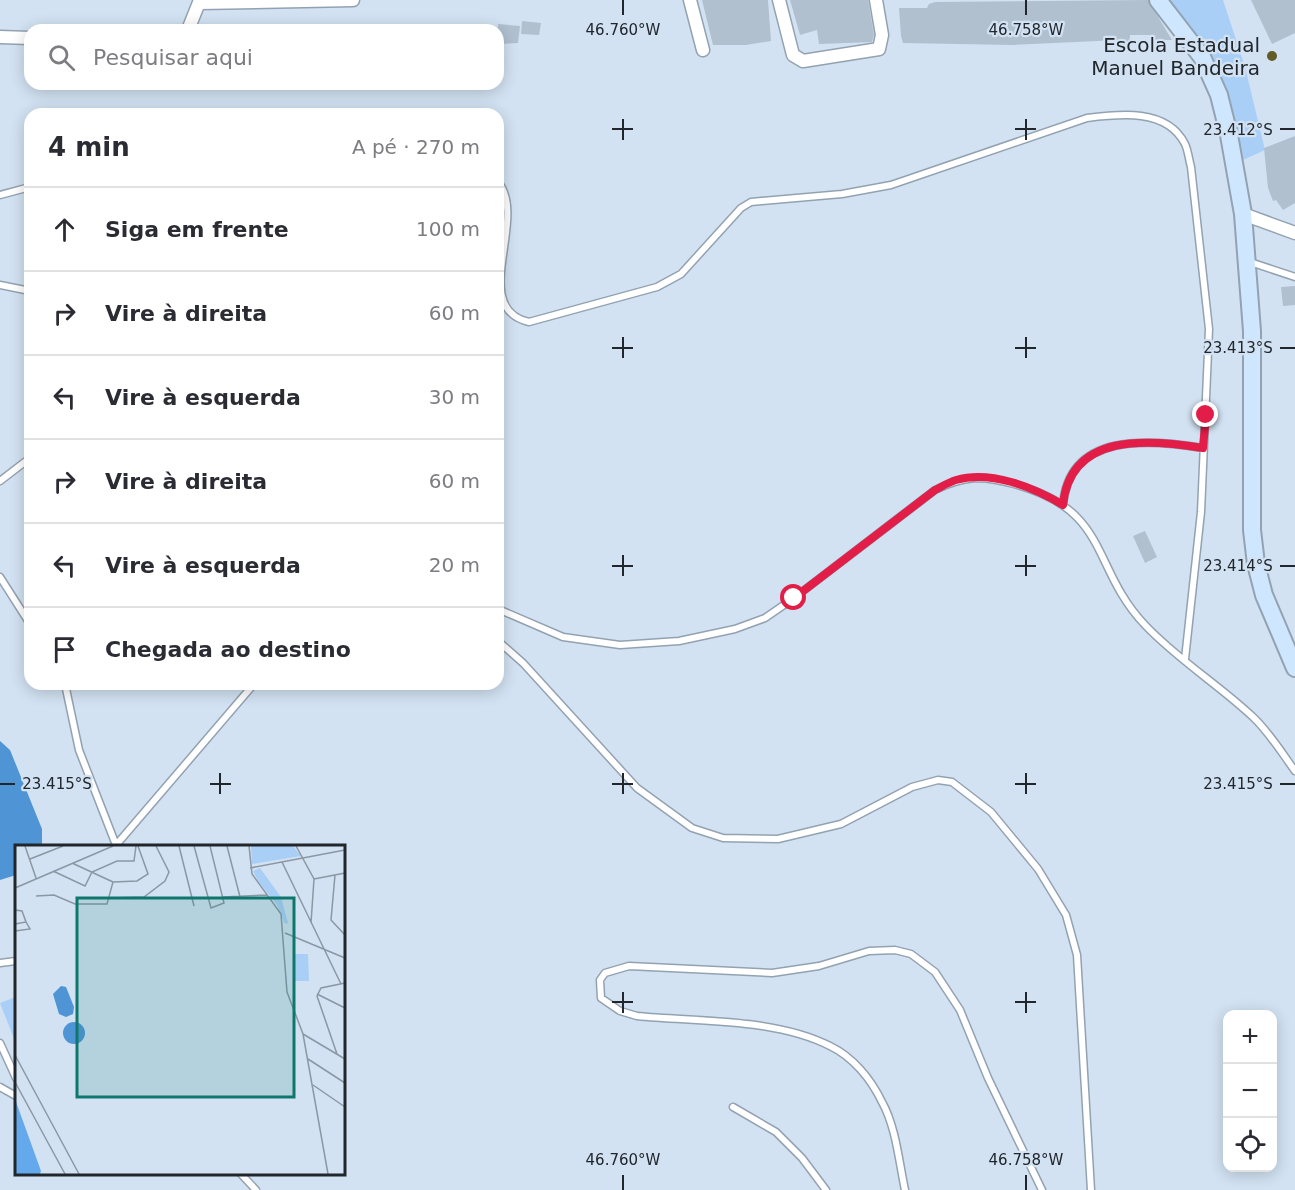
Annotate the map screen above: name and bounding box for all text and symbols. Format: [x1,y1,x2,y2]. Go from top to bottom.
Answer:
text: 46.760°W [586,21,661,39]
text: 46.758°W [989,21,1064,39]
search box [24,24,504,90]
place label: Escola Estadual Manuel Bandeira [1091,33,1260,80]
icon: search [45,41,78,74]
text: Pesquisar aqui [93,45,253,70]
marker: Escola Estadual Manuel Bandeira [1265,49,1279,63]
text: 23.412°S [1203,121,1273,139]
text: 4 min [48,132,130,162]
text: A pé · 270 m [352,135,480,159]
icon: ahead [48,213,81,246]
text: Siga em frente [105,217,289,242]
text: 100 m [416,217,480,241]
icon: right [48,297,81,330]
text: Vire à direita [105,301,267,326]
text: 60 m [429,301,480,325]
text: 23.413°S [1203,339,1273,357]
icon: left [48,381,81,414]
text: Vire à esquerda [105,385,301,410]
text: 30 m [429,385,480,409]
route end [1192,401,1218,427]
icon: right [48,465,81,498]
text: Vire à direita [105,469,267,494]
text: 60 m [429,469,480,493]
icon: left [48,549,81,582]
text: Vire à esquerda [105,553,301,578]
text: 20 m [429,553,480,577]
text: 23.414°S [1203,557,1273,575]
route start [780,584,806,610]
icon: arrive [48,633,81,666]
text: Chegada ao destino [105,637,351,662]
text: 23.415°S [22,775,92,793]
text: 23.415°S [1203,775,1273,793]
inset map [15,845,345,1175]
map controls [1223,1010,1277,1172]
button: + [1223,1010,1277,1064]
button: − [1223,1064,1277,1118]
button: locate [1223,1118,1277,1172]
text: 46.760°W [586,1151,661,1169]
text: 46.758°W [989,1151,1064,1169]

